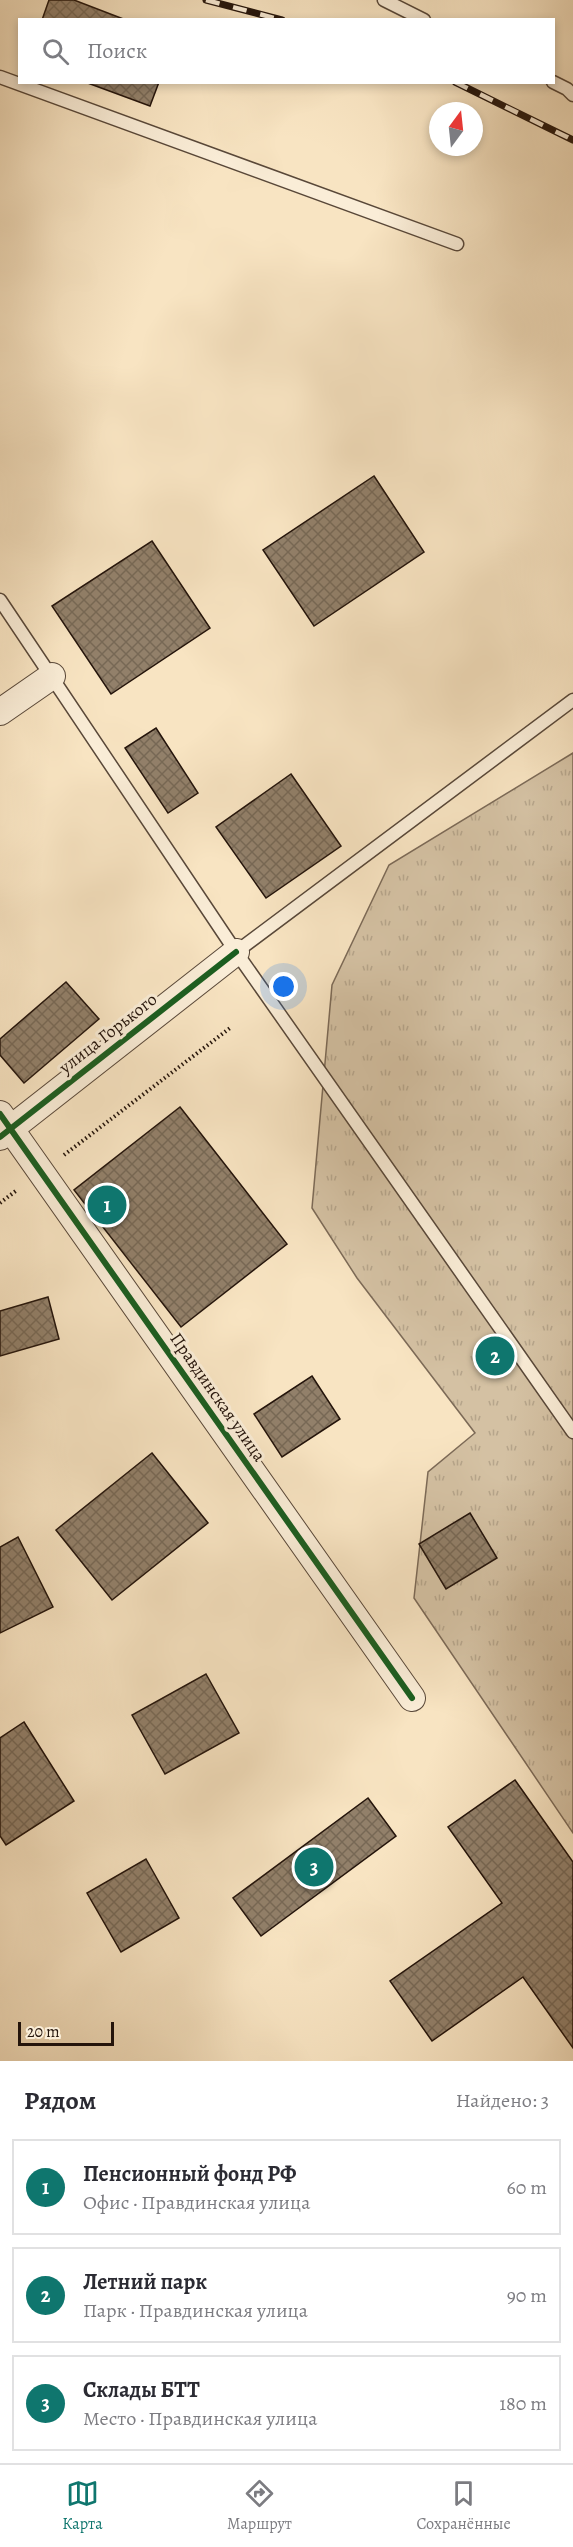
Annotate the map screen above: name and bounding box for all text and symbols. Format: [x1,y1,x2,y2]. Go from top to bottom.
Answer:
search box [18,18,555,84]
icon: search [39,35,72,68]
text: Поиск [87,36,147,66]
north arrow [429,102,483,156]
your location [269,972,298,1001]
street label: улица Горького [53,987,162,1079]
pin: 1 [88,1182,126,1228]
street label: Правдинская улица [165,1328,272,1467]
pin: 2 [476,1334,514,1378]
pin: 3 [294,1844,334,1890]
scale bar [18,2019,114,2046]
text: 20 m [27,2021,60,2043]
text: Рядом [24,2083,96,2118]
text: Найдено: 3 [456,2087,549,2114]
text: Пенсионный фонд РФ [83,2159,296,2189]
text: 1 [42,2174,49,2201]
text: 60 m [507,2174,547,2201]
text: Офис · Правдинская улица [83,2189,310,2216]
text: Летний парк [83,2267,207,2297]
text: 2 [41,2282,50,2309]
text: 90 m [507,2282,547,2309]
text: Парк · Правдинская улица [83,2297,308,2324]
text: Склады БТТ [83,2375,200,2405]
text: 3 [41,2390,50,2417]
text: 180 m [499,2390,547,2417]
text: Место · Правдинская улица [83,2405,317,2432]
tab: Карта [62,2477,103,2535]
tab: Маршрут [227,2477,292,2535]
tab: Сохранённые [416,2477,511,2535]

